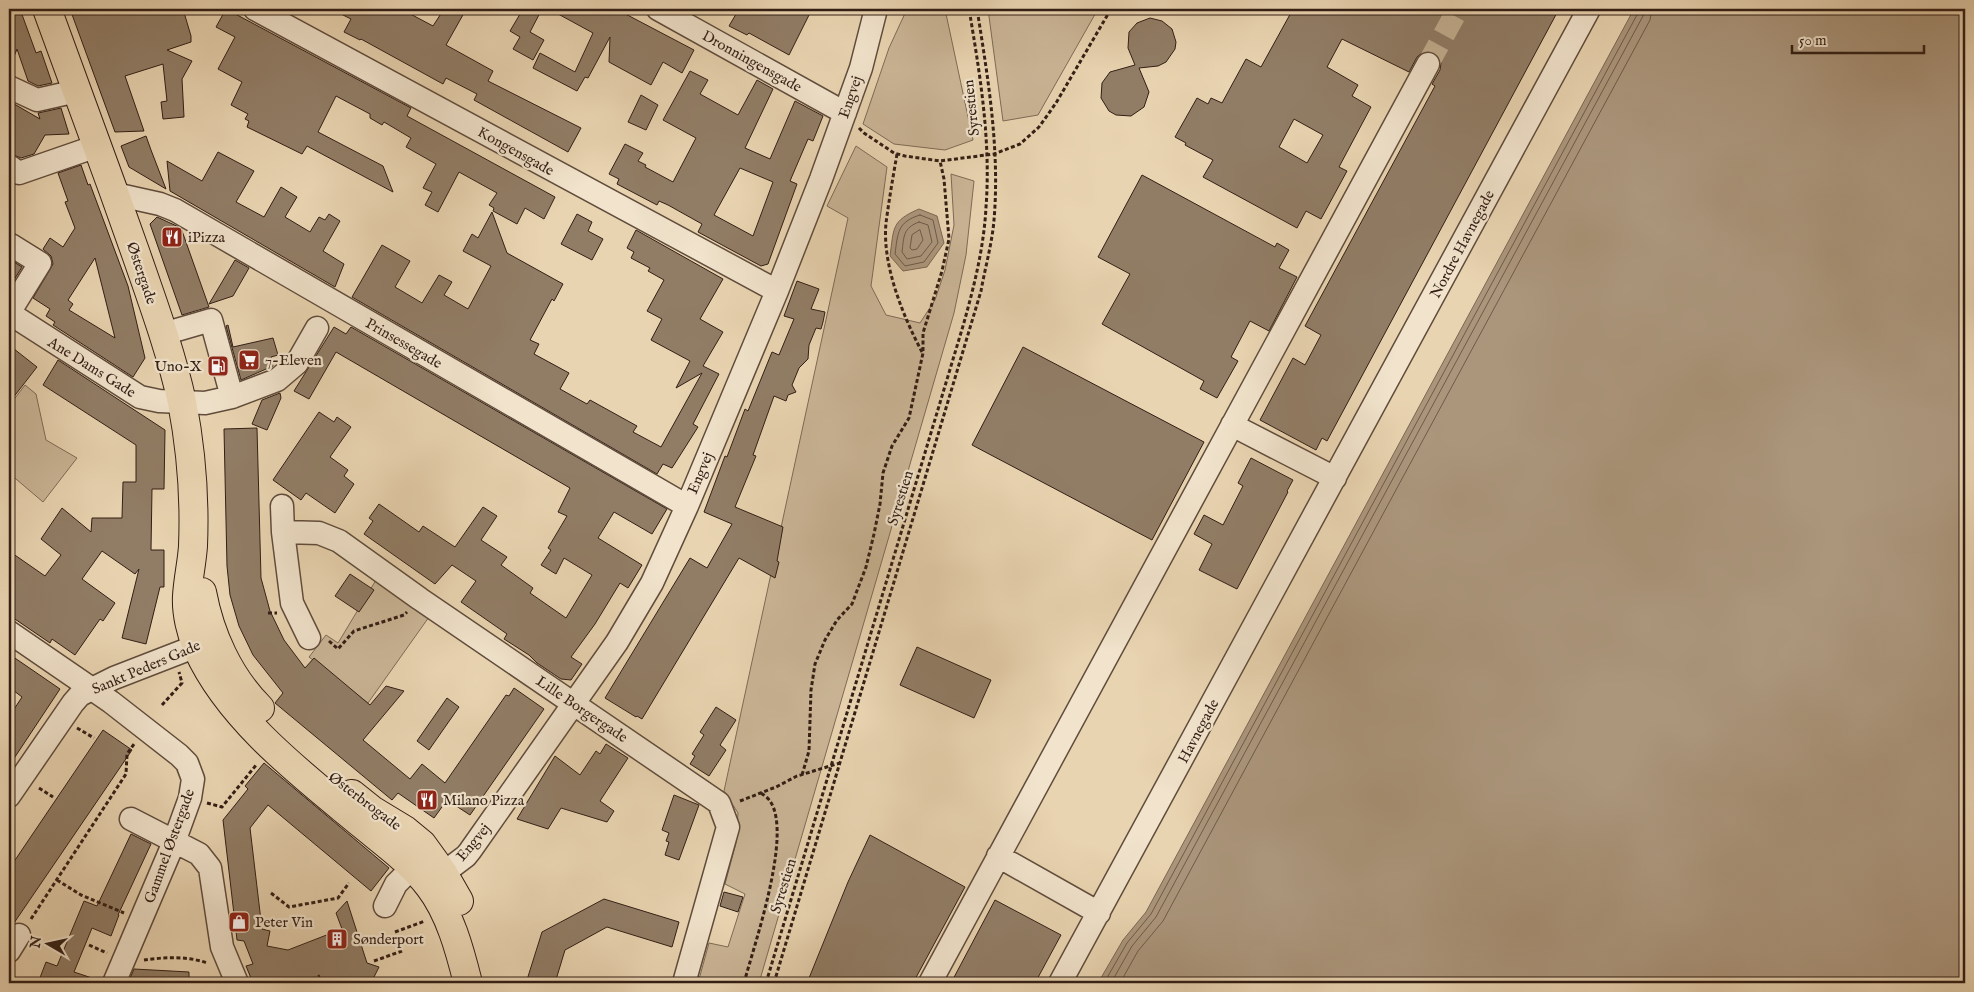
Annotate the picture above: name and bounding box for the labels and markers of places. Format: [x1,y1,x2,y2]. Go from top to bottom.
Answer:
restaurant icon: iPizza [160,225,184,249]
place label: iPizza [188,228,226,247]
supermarket icon: 7-Eleven [237,348,261,372]
place label: 7-Eleven [265,351,322,370]
fuel station icon: Uno-X [206,354,230,378]
place label: Uno-X [155,357,202,376]
restaurant icon: Milano Pizza [415,788,439,812]
place label: Milano Pizza [443,791,525,810]
shop icon: Peter Vin [227,910,251,934]
place label: Peter Vin [255,913,313,932]
building icon: Sønderport [325,927,349,951]
place label: Sønderport [353,930,424,949]

